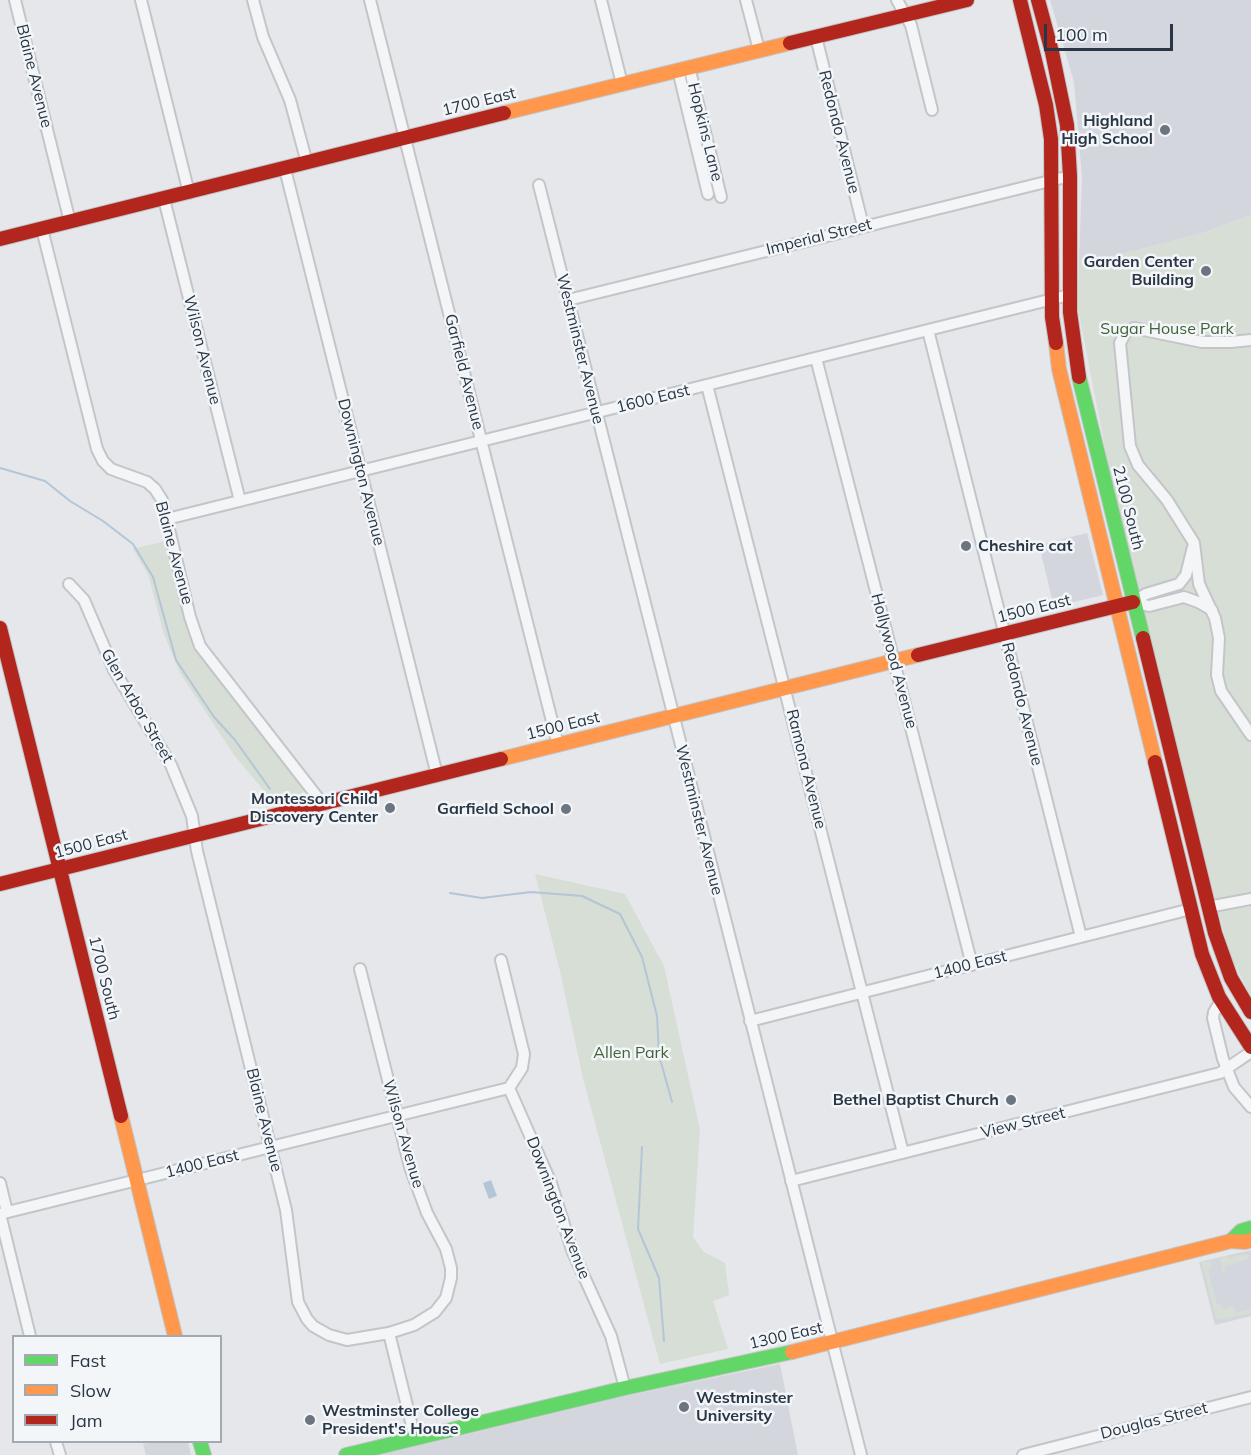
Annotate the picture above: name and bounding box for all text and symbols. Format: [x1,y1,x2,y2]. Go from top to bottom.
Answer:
scale bar [1047,12,1176,50]
street label: Blaine Avenue [12,22,56,130]
text: 100 m [1055,23,1108,46]
street label: Redondo Avenue [814,68,864,196]
street label: Hopkins Lane [683,81,727,183]
street label: 1700 East [440,84,518,120]
place label: Highland High School [1061,111,1153,149]
marker: Highland High School [1158,123,1172,137]
street label: Imperial Street [764,215,874,259]
place label: Garden Center Building [1084,252,1194,290]
marker: Garden Center Building [1199,264,1213,278]
street label: Westminster Avenue [552,272,608,426]
street label: Wilson Avenue [179,293,225,407]
street label: Garfield Avenue [440,312,488,432]
park label: Sugar House Park [1100,319,1234,339]
street label: 1600 East [614,381,692,417]
street label: Downington Avenue [333,396,389,548]
street label: 2100 South [1108,464,1148,552]
street label: Blaine Avenue [151,499,197,607]
place label: Cheshire cat [978,536,1073,556]
marker: Cheshire cat [959,539,973,553]
street label: Hollywood Avenue [867,591,921,731]
street label: 1500 East [995,591,1073,627]
street label: Redondo Avenue [997,640,1047,768]
street label: Glen Arbor Street [97,646,177,766]
street label: Ramona Avenue [782,707,830,831]
street label: 1500 East [524,708,602,744]
street label: Westminster Avenue [671,743,727,897]
place label: Montessori Child Discovery Center [249,789,378,827]
place label: Garfield School [437,799,554,819]
marker: Montessori Child Discovery Center [383,801,397,815]
marker: Garfield School [559,802,573,816]
street label: 1500 East [52,825,130,863]
street label: 1700 South [84,934,124,1022]
street label: 1400 East [931,947,1009,983]
park label: Allen Park [593,1043,669,1063]
street label: Blaine Avenue [242,1066,286,1174]
street label: Wilson Avenue [378,1078,428,1190]
place label: Bethel Baptist Church [833,1090,999,1110]
marker: Bethel Baptist Church [1004,1093,1018,1107]
street label: View Street [979,1103,1067,1143]
street label: Downington Avenue [522,1134,594,1282]
street label: 1400 East [163,1146,241,1182]
street label: 1300 East [747,1318,825,1354]
legend [12,1335,222,1443]
text: Fast [70,1349,106,1372]
text: Slow [70,1379,111,1402]
place label: Westminster University [696,1388,793,1426]
street label: Douglas Street [1098,1398,1210,1444]
marker: Westminster University [677,1400,691,1414]
place label: Westminster College President's House [322,1401,479,1439]
text: Jam [70,1409,103,1432]
marker: Westminster College President's House [303,1413,317,1427]

